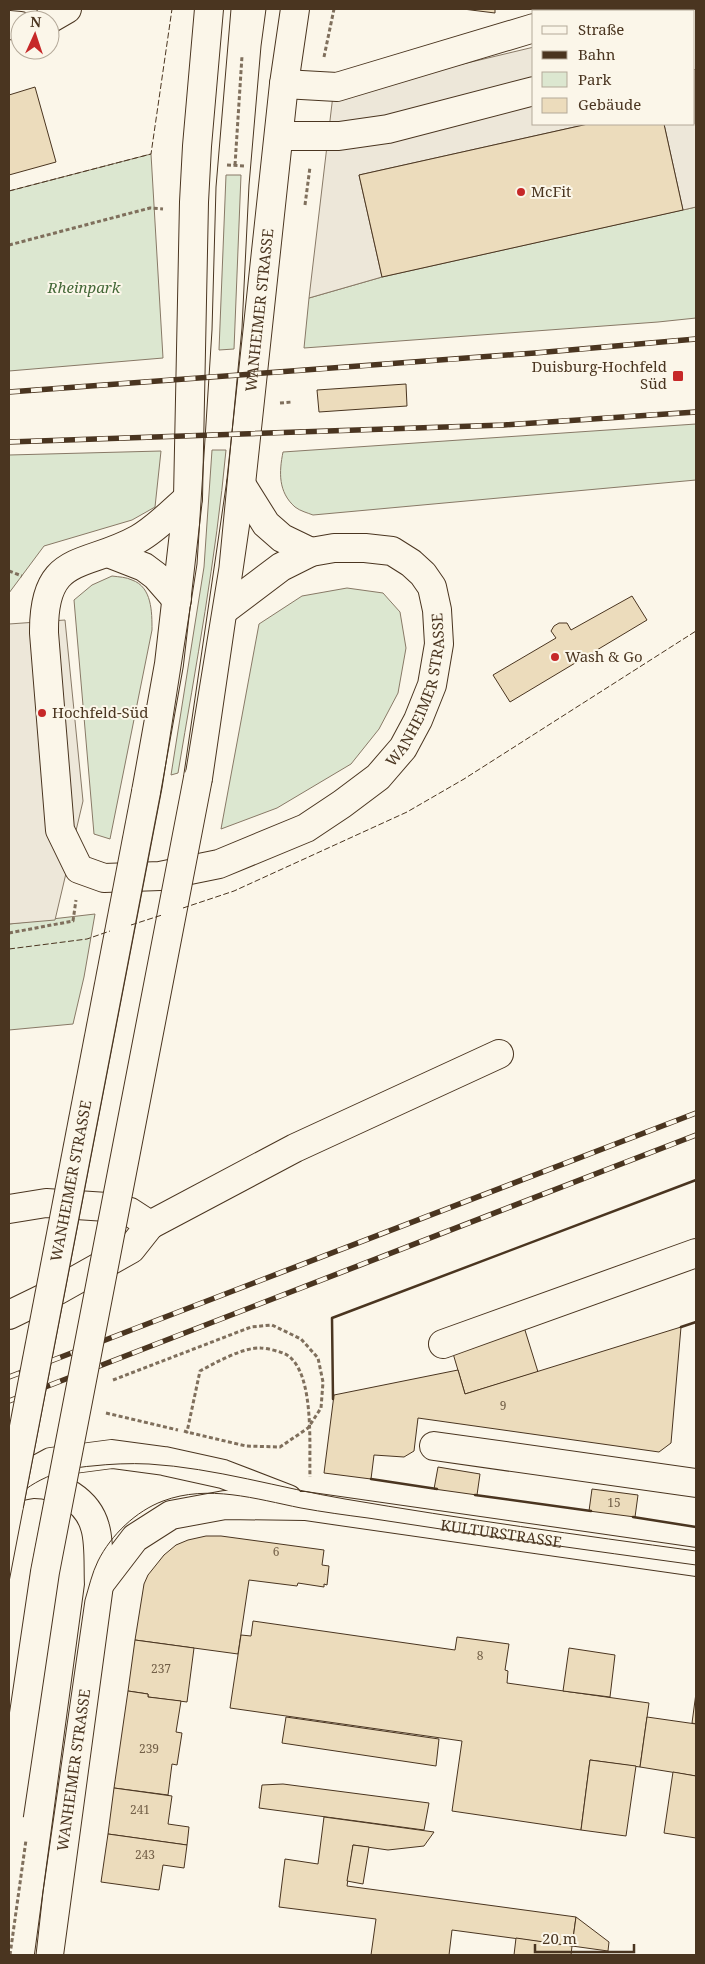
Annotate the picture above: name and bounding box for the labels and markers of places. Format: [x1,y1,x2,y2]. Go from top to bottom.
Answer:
place label: McFit [531,181,571,201]
marker: McFit [515,186,527,198]
place label: Duisburg-Hochfeld Süd [532,356,667,393]
marker: Duisburg-Hochfeld Süd [671,369,685,383]
place label: Wash & Go [565,646,643,666]
marker: Wash & Go [549,651,561,663]
place label: Hochfeld-Süd [52,702,148,722]
marker: Hochfeld-Süd [36,707,48,719]

